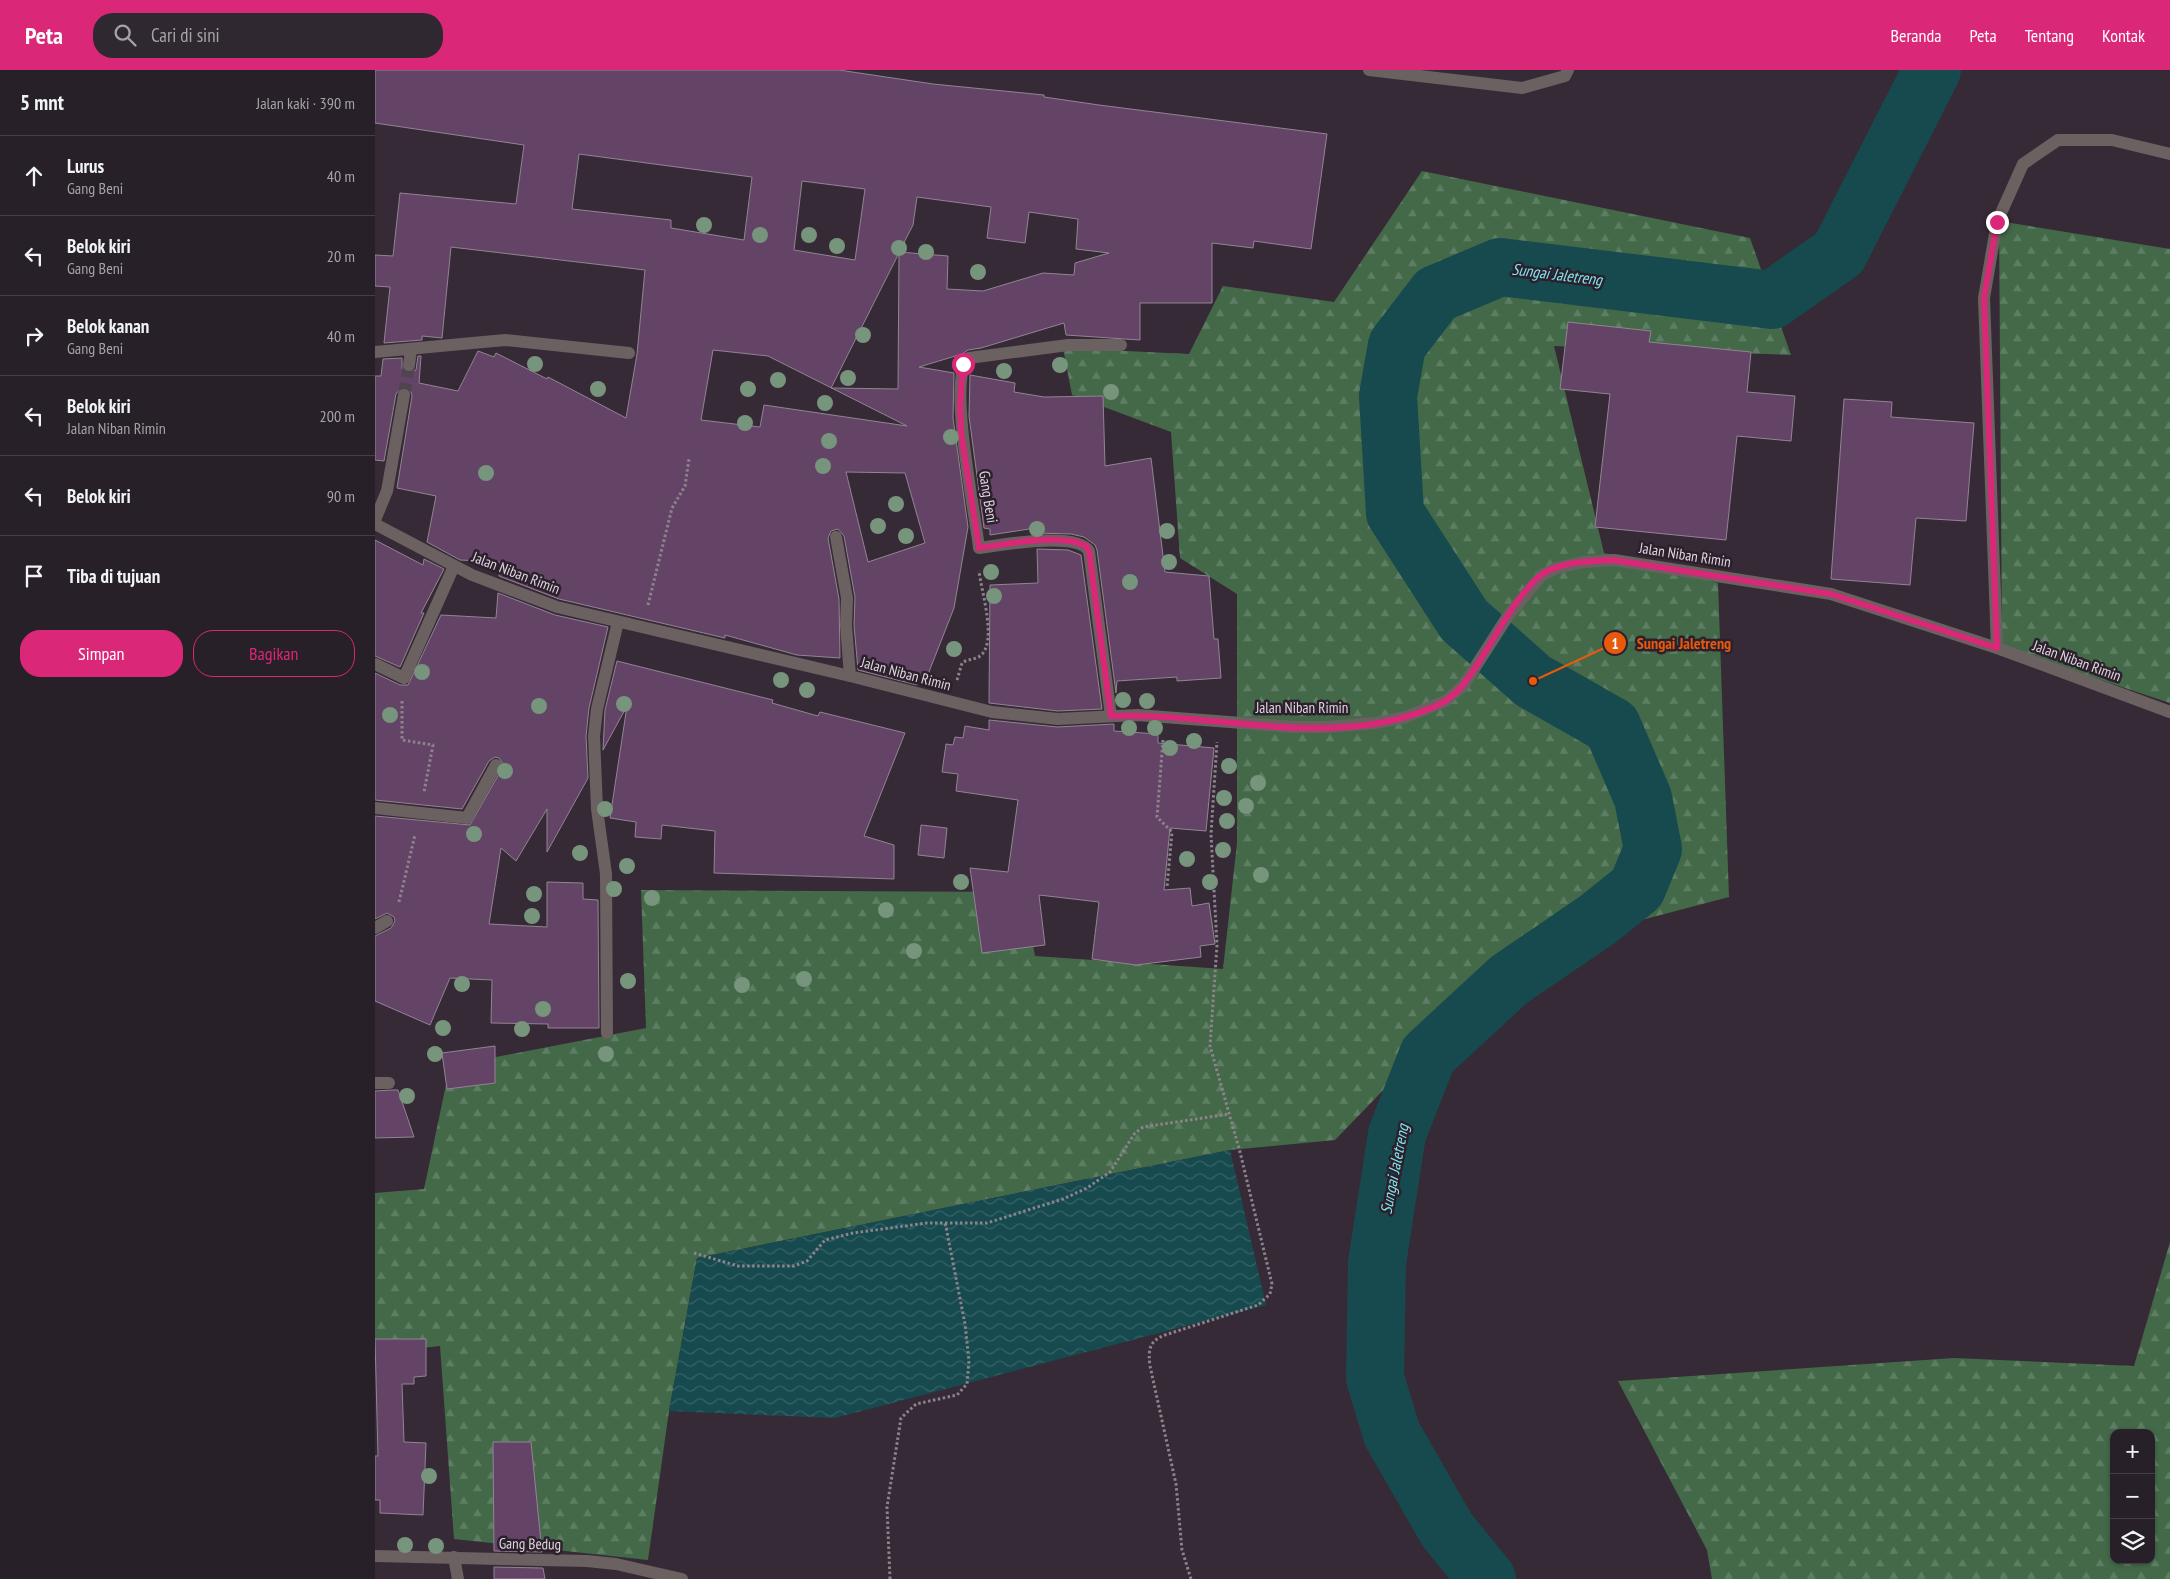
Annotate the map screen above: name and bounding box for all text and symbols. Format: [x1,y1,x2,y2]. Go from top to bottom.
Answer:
search box [93,13,443,58]
text: Peta [25,20,63,51]
icon: search [111,21,139,49]
text: Cari di sini [151,23,220,47]
text: Beranda [1891,24,1941,47]
text: Peta [1969,24,1997,47]
text: Tentang [2025,24,2074,47]
text: Kontak [2102,24,2145,47]
text: 5 mnt [20,89,64,116]
text: Jalan kaki · 390 m [256,93,355,113]
text: Lurus [67,154,104,178]
icon: ahead [20,162,48,190]
text: 40 m [327,166,355,186]
text: Gang Beni [67,178,123,198]
route end [1986,211,2009,234]
text: Belok kiri [67,234,131,258]
icon: left [20,242,48,270]
text: 20 m [327,246,355,266]
text: Gang Beni [67,258,123,278]
water label: Sungai Jaletreng [1511,259,1604,290]
text: Belok kanan [67,314,149,338]
icon: right [20,322,48,350]
text: 40 m [327,326,355,346]
text: Gang Beni [67,338,123,358]
route start [952,353,975,376]
text: Belok kiri [67,394,131,418]
icon: left [20,402,48,430]
text: 200 m [320,406,355,426]
text: Jalan Niban Rimin [67,418,166,438]
street label: Gang Beni [975,469,1002,524]
icon: left [20,482,48,510]
text: Belok kiri [67,484,131,508]
text: 90 m [327,486,355,506]
street label: Jalan Niban Rimin [1637,538,1732,571]
street label: Jalan Niban Rimin [469,547,563,598]
icon: arrive [20,562,48,590]
text: Tiba di tujuan [67,564,160,588]
callout: Sungai Jaletreng [1602,628,1742,659]
button: Simpan [20,630,183,677]
button: Bagikan [193,630,355,677]
text: Sungai Jaletreng [1637,633,1731,653]
text: 1 [1611,634,1619,653]
street label: Jalan Niban Rimin [2029,635,2124,685]
street label: Jalan Niban Rimin [858,652,953,695]
street label: Jalan Niban Rimin [1255,698,1348,717]
water label: Sungai Jaletreng [1376,1121,1413,1216]
map controls [2110,1429,2155,1564]
button: + [2110,1429,2155,1474]
button: − [2110,1474,2155,1519]
button: layers [2110,1519,2155,1564]
street label: Gang Bedug [499,1533,561,1554]

